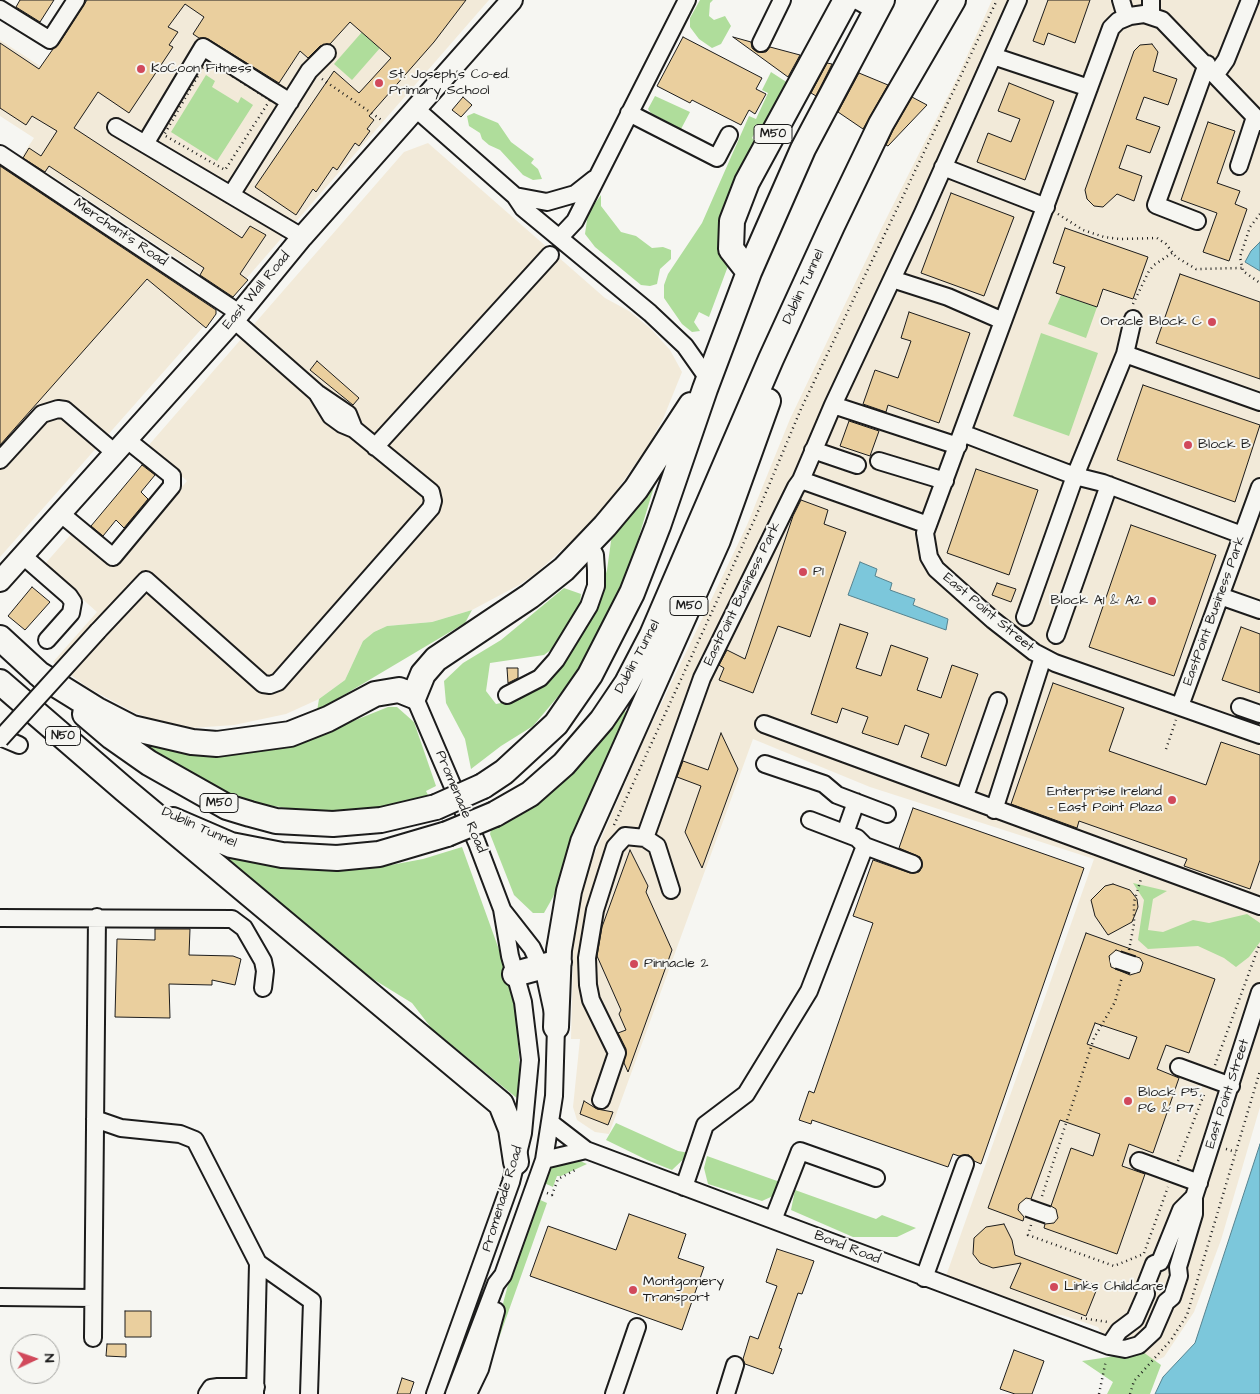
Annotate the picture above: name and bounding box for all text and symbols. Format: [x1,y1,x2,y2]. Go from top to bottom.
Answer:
place label: KoCoon Fitness [151,61,252,77]
marker: KoCoon Fitness [135,63,147,75]
place label: St. Joseph’s Co-ed. Primary School [389,67,510,100]
marker: St. Joseph’s Co-ed. Primary School [373,77,385,89]
road number: M50 [754,125,792,144]
street label: Merchant's Road [70,195,170,271]
street label: Dublin Tunnel [779,247,829,327]
street label: East Wall Road [220,249,294,333]
place label: Oracle Block C [1101,314,1202,330]
marker: Oracle Block C [1206,316,1218,328]
place label: Block B [1198,437,1251,453]
marker: Block B [1182,439,1194,451]
street label: EastPoint Business Park [701,519,785,669]
street label: EastPoint Business Park [1180,534,1250,688]
place label: P1 [813,564,824,580]
marker: P1 [797,566,809,578]
street label: East Point Street [939,570,1037,656]
place label: Block A1 & A2 [1051,593,1142,609]
marker: Block A1 & A2 [1146,595,1158,607]
road number: M50 [670,596,708,616]
street label: Dublin Tunnel [612,617,664,697]
road number: N50 [46,726,80,746]
street label: Promenade Road [431,748,489,856]
place label: Enterprise Ireland - East Point Plaza [1047,784,1162,816]
road number: M50 [200,794,238,812]
marker: Enterprise Ireland - East Point Plaza [1166,794,1178,806]
street label: Dublin Tunnel [159,804,239,852]
place label: Pinnacle 2 [644,956,708,972]
marker: Pinnacle 2 [628,958,640,970]
street label: East Point Street [1202,1037,1254,1151]
place label: Block P5, P6 & P7 [1138,1085,1202,1118]
marker: Block P5, P6 & P7 [1122,1095,1134,1107]
street label: Promenade Road [479,1144,527,1254]
street label: Bond Road [811,1228,883,1268]
place label: Montgomery Transport [643,1274,724,1306]
place label: Links Childcare [1064,1279,1164,1295]
marker: Links Childcare [1048,1281,1060,1293]
marker: Montgomery Transport [627,1284,639,1296]
north arrow [10,1334,60,1384]
text: N [39,1353,59,1363]

